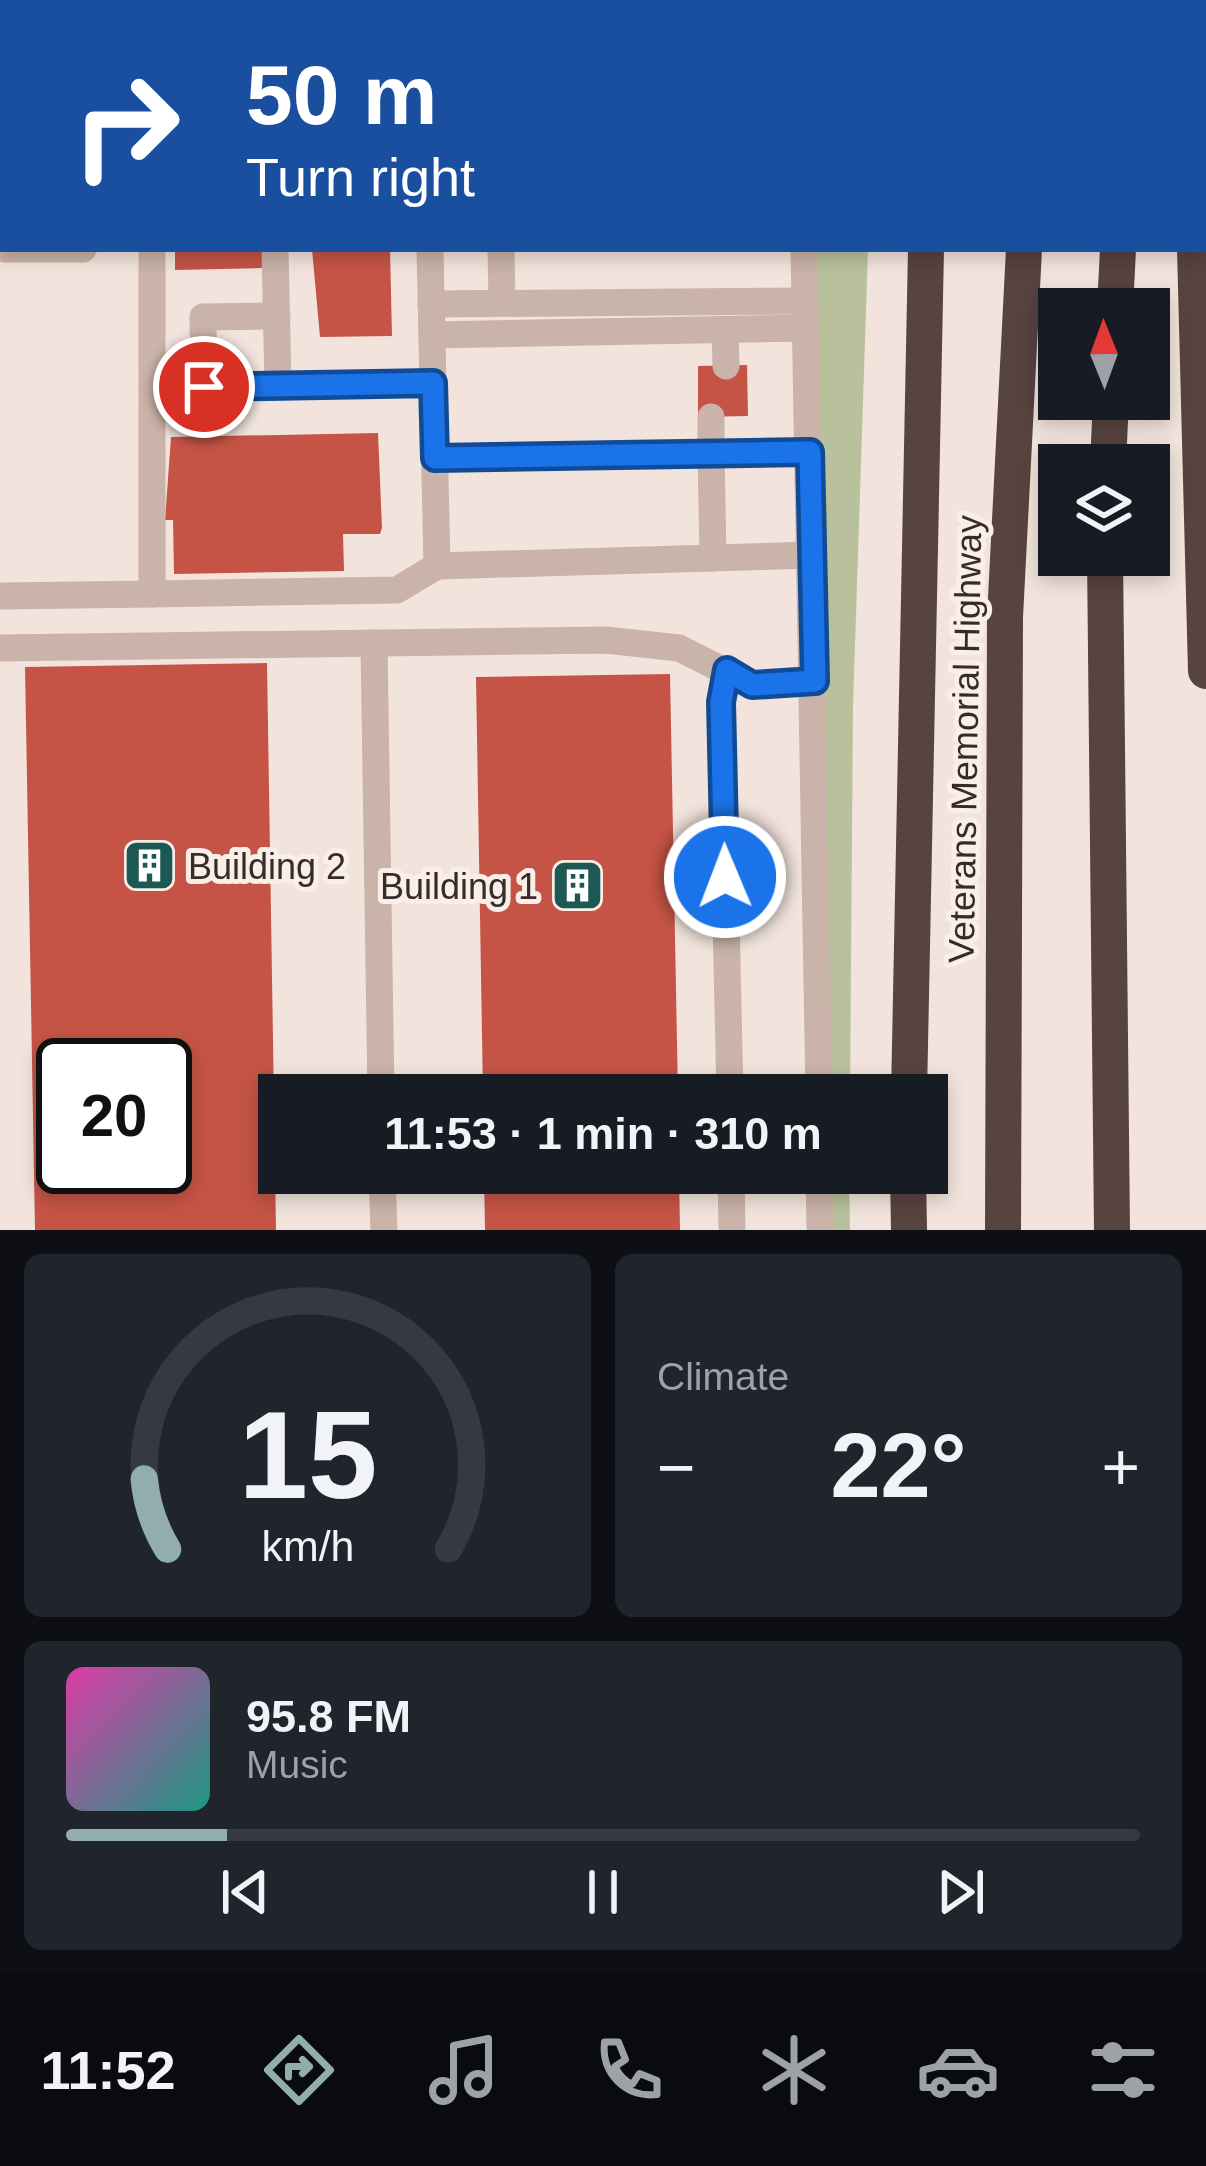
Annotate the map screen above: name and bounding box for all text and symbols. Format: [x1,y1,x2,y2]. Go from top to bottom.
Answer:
icon: right [48,48,204,204]
text: 50 m [246,48,437,142]
text: Turn right [246,147,475,207]
north arrow [1038,288,1170,420]
map controls [1038,288,1170,576]
pin [153,336,255,438]
icon: arrive [171,354,237,420]
button: layers [1038,444,1170,576]
street label: Veterans Memorial Highway [941,515,989,963]
position arrow [662,814,788,940]
building icon: Building 2 [121,838,177,894]
place label: Building 2 [188,846,346,887]
building icon: Building 1 [549,858,605,914]
place label: Building 1 [380,866,538,907]
speed limit sign: 20 [36,1038,192,1194]
text: 11:53 · 1 min · 310 m [384,1108,822,1159]
text: Climate [657,1355,789,1398]
text: 15 [238,1385,377,1524]
text: 22° [830,1416,967,1516]
text: − [657,1430,696,1504]
text: + [1101,1430,1140,1504]
text: km/h [261,1521,354,1569]
text: 95.8 FM [246,1691,411,1742]
text: Music [246,1743,348,1786]
icon: previous [212,1859,278,1925]
icon: pause [570,1859,636,1925]
icon: next [928,1859,994,1925]
icon: directions [257,2028,341,2112]
icon: music [422,2028,506,2112]
icon: phone [587,2028,671,2112]
icon: climate [752,2028,836,2112]
icon: car [916,2028,1000,2112]
icon: filters [1081,2028,1165,2112]
text: 11:52 [40,2040,176,2100]

